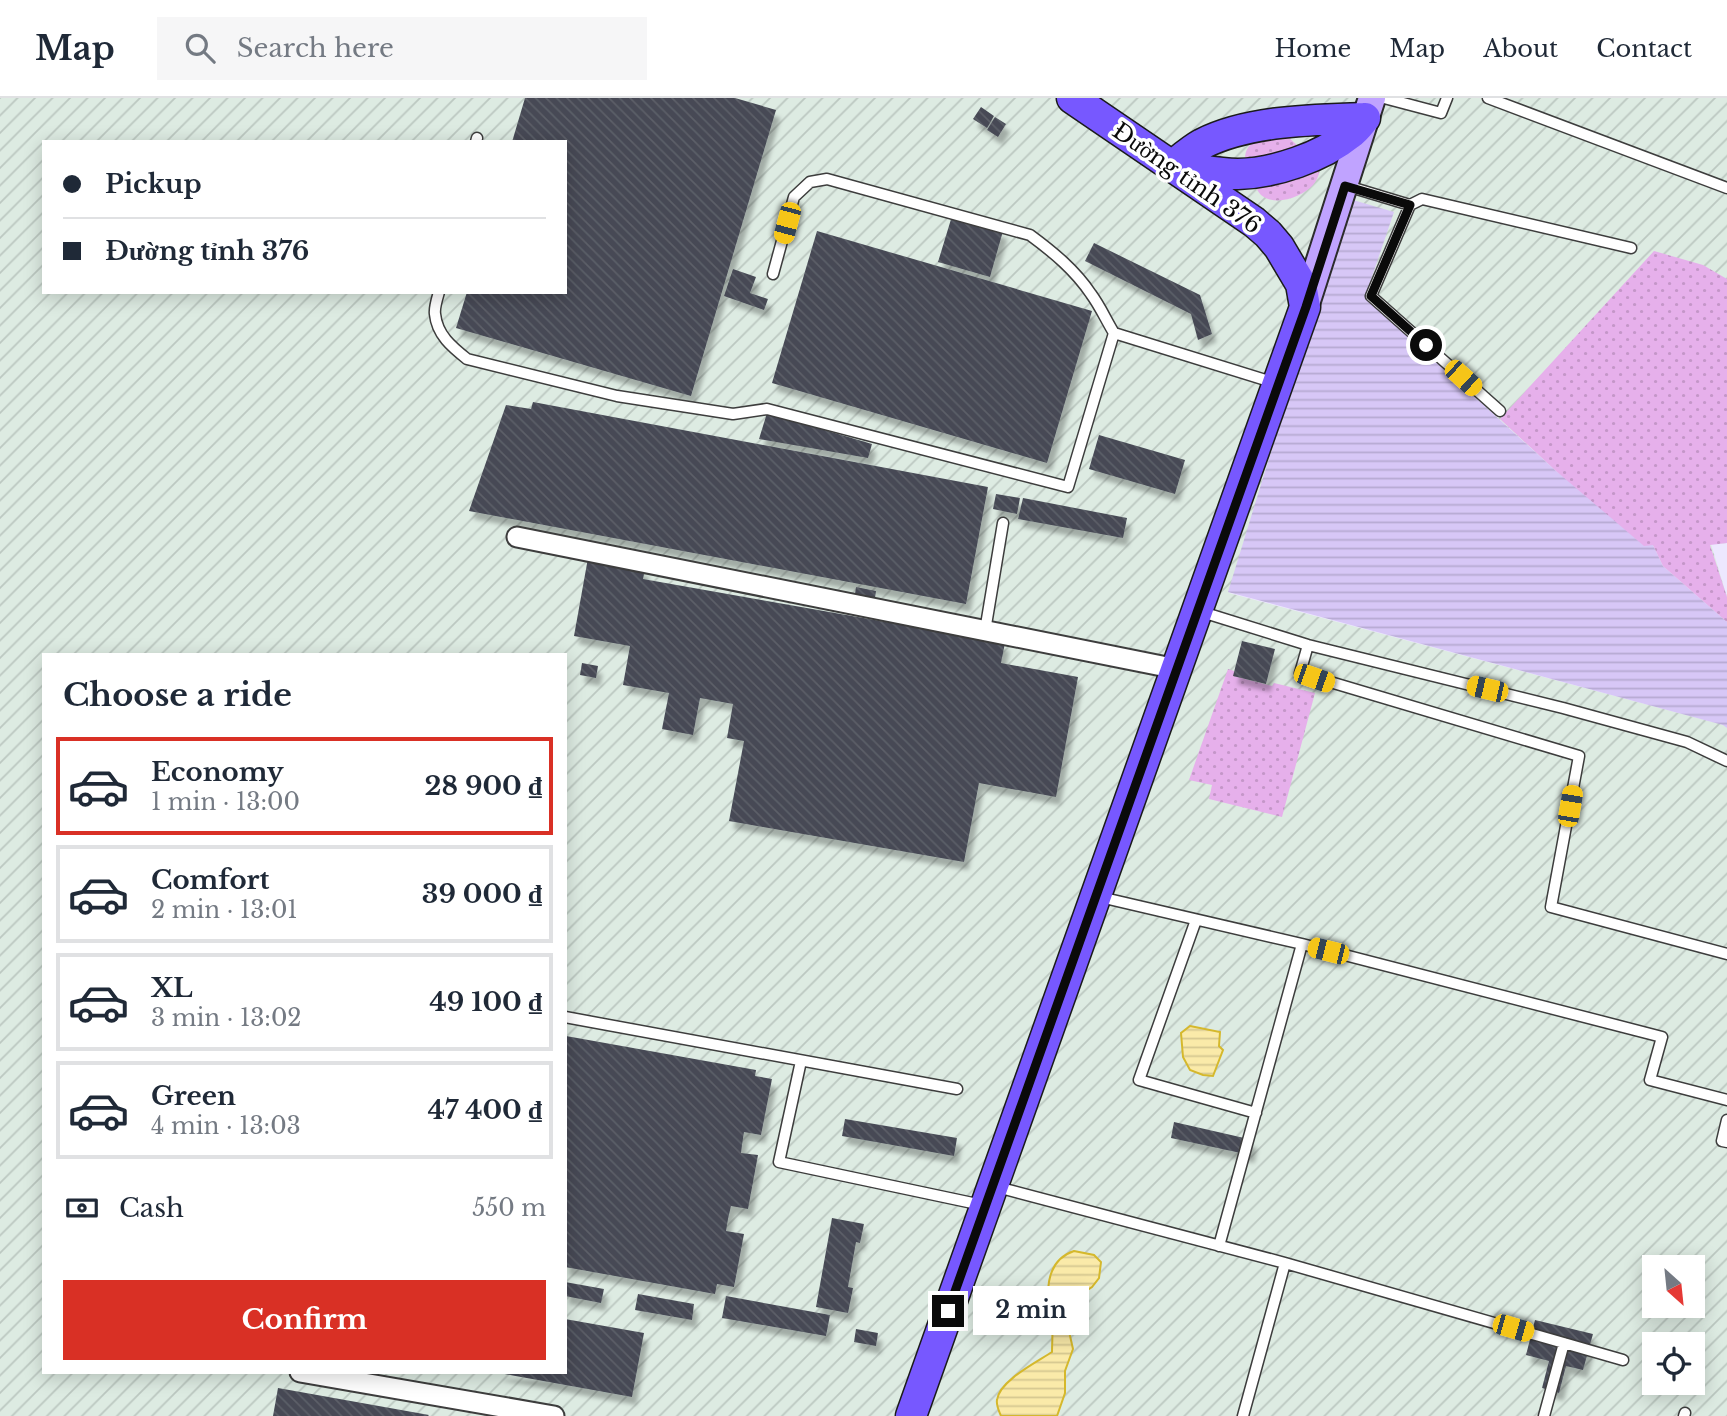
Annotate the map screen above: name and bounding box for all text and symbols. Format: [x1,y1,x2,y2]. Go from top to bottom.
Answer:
search box [157,17,647,80]
text: Map [35,28,115,69]
icon: search [181,29,219,67]
text: Search here [237,32,394,64]
text: Home [1275,34,1351,63]
text: Map [1389,34,1445,63]
text: About [1483,34,1558,63]
text: Contact [1596,34,1692,63]
street label: Đường tỉnh 376 [1107,116,1267,240]
text: Pickup [105,168,202,200]
car [772,200,803,246]
text: Đường tỉnh 376 [105,235,309,267]
route start [1410,329,1442,361]
car [1441,356,1486,400]
car [1291,661,1338,695]
car [1465,674,1510,704]
text: Choose a ride [63,675,292,715]
icon: car [67,755,130,818]
text: Economy [151,756,284,788]
text: 28 900 ₫ [425,770,542,802]
car [1557,783,1584,829]
text: 1 min · 13:00 [151,788,300,816]
icon: car [67,863,130,926]
text: Comfort [151,864,269,896]
text: 39 000 ₫ [422,878,542,910]
text: 2 min · 13:01 [151,896,298,924]
car [1306,936,1351,966]
icon: car [67,971,130,1034]
text: XL [151,972,193,1004]
text: 49 100 ₫ [429,986,542,1018]
text: 3 min · 13:02 [151,1004,301,1032]
icon: car [67,1079,130,1142]
text: Green [151,1080,236,1112]
text: 47 400 ₫ [428,1094,542,1126]
text: 4 min · 13:03 [151,1112,301,1140]
icon: cash [63,1189,101,1227]
text: Cash [119,1192,184,1224]
text: 550 m [472,1194,546,1222]
north arrow [1642,1255,1704,1318]
map controls [1642,1255,1705,1395]
button: Confirm [63,1280,546,1360]
callout: 2 min [972,1286,1088,1336]
route end [932,1295,964,1327]
text: 2 min [995,1296,1067,1324]
car [1490,1312,1537,1344]
button: locate [1642,1332,1705,1395]

